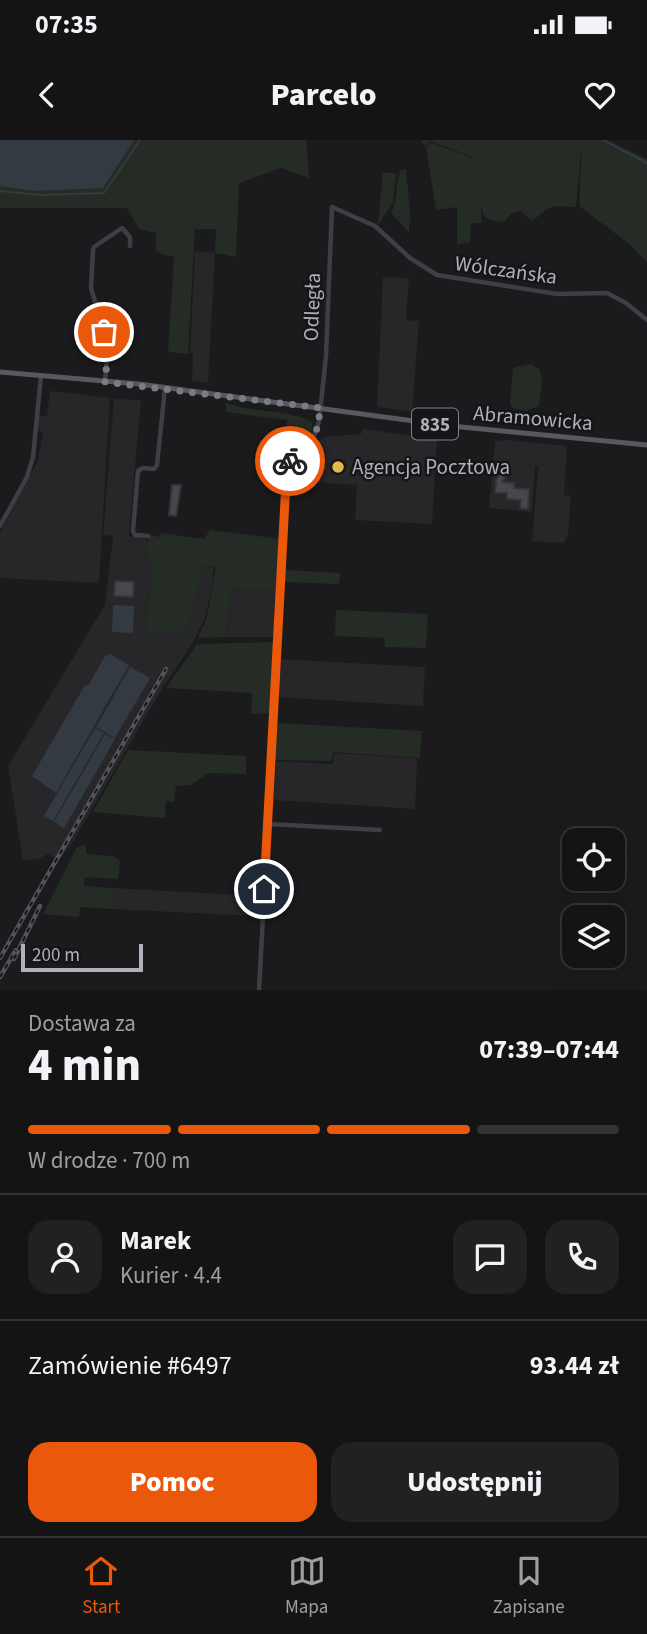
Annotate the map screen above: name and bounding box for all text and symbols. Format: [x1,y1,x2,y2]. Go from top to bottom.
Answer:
text: 07:35 [35,6,98,43]
text: Parcelo [270,72,377,118]
icon: back [28,76,66,114]
icon: heart [581,76,619,114]
street label: Wólczańska [453,248,559,292]
street label: Odległa [296,272,328,342]
pin [74,302,134,362]
icon: bag [85,313,123,351]
street label: Abramowicka [472,398,594,438]
road number: 835 [412,408,458,440]
courier [255,426,325,496]
icon: bike [271,442,309,480]
place label: Agencja Pocztowa [352,452,510,482]
marker: Agencja Pocztowa [330,459,346,475]
map controls [562,828,625,968]
button: locate [562,828,625,891]
pin [234,859,294,919]
icon: home [245,870,283,908]
button: layers [562,905,625,968]
scale bar [21,941,144,973]
text: 200 m [32,942,80,969]
text: Dostawa za [28,1007,136,1040]
text: 07:39–07:44 [479,1031,619,1068]
text: 4 min [28,1033,141,1098]
text: W drodze · 700 m [28,1144,190,1177]
button: person [28,1220,102,1294]
button: chat [453,1220,527,1294]
button: phone [545,1220,619,1294]
text: Marek [120,1222,191,1259]
text: Kurier · 4.4 [120,1259,222,1292]
text: Zamówienie #6497 [28,1347,232,1384]
text: 93.44 zł [530,1347,619,1384]
button: Pomoc [28,1442,317,1522]
button: Udostępnij [331,1442,619,1522]
tab: Start [82,1552,121,1621]
tab: Mapa [285,1552,328,1621]
tab: Zapisane [493,1552,565,1621]

